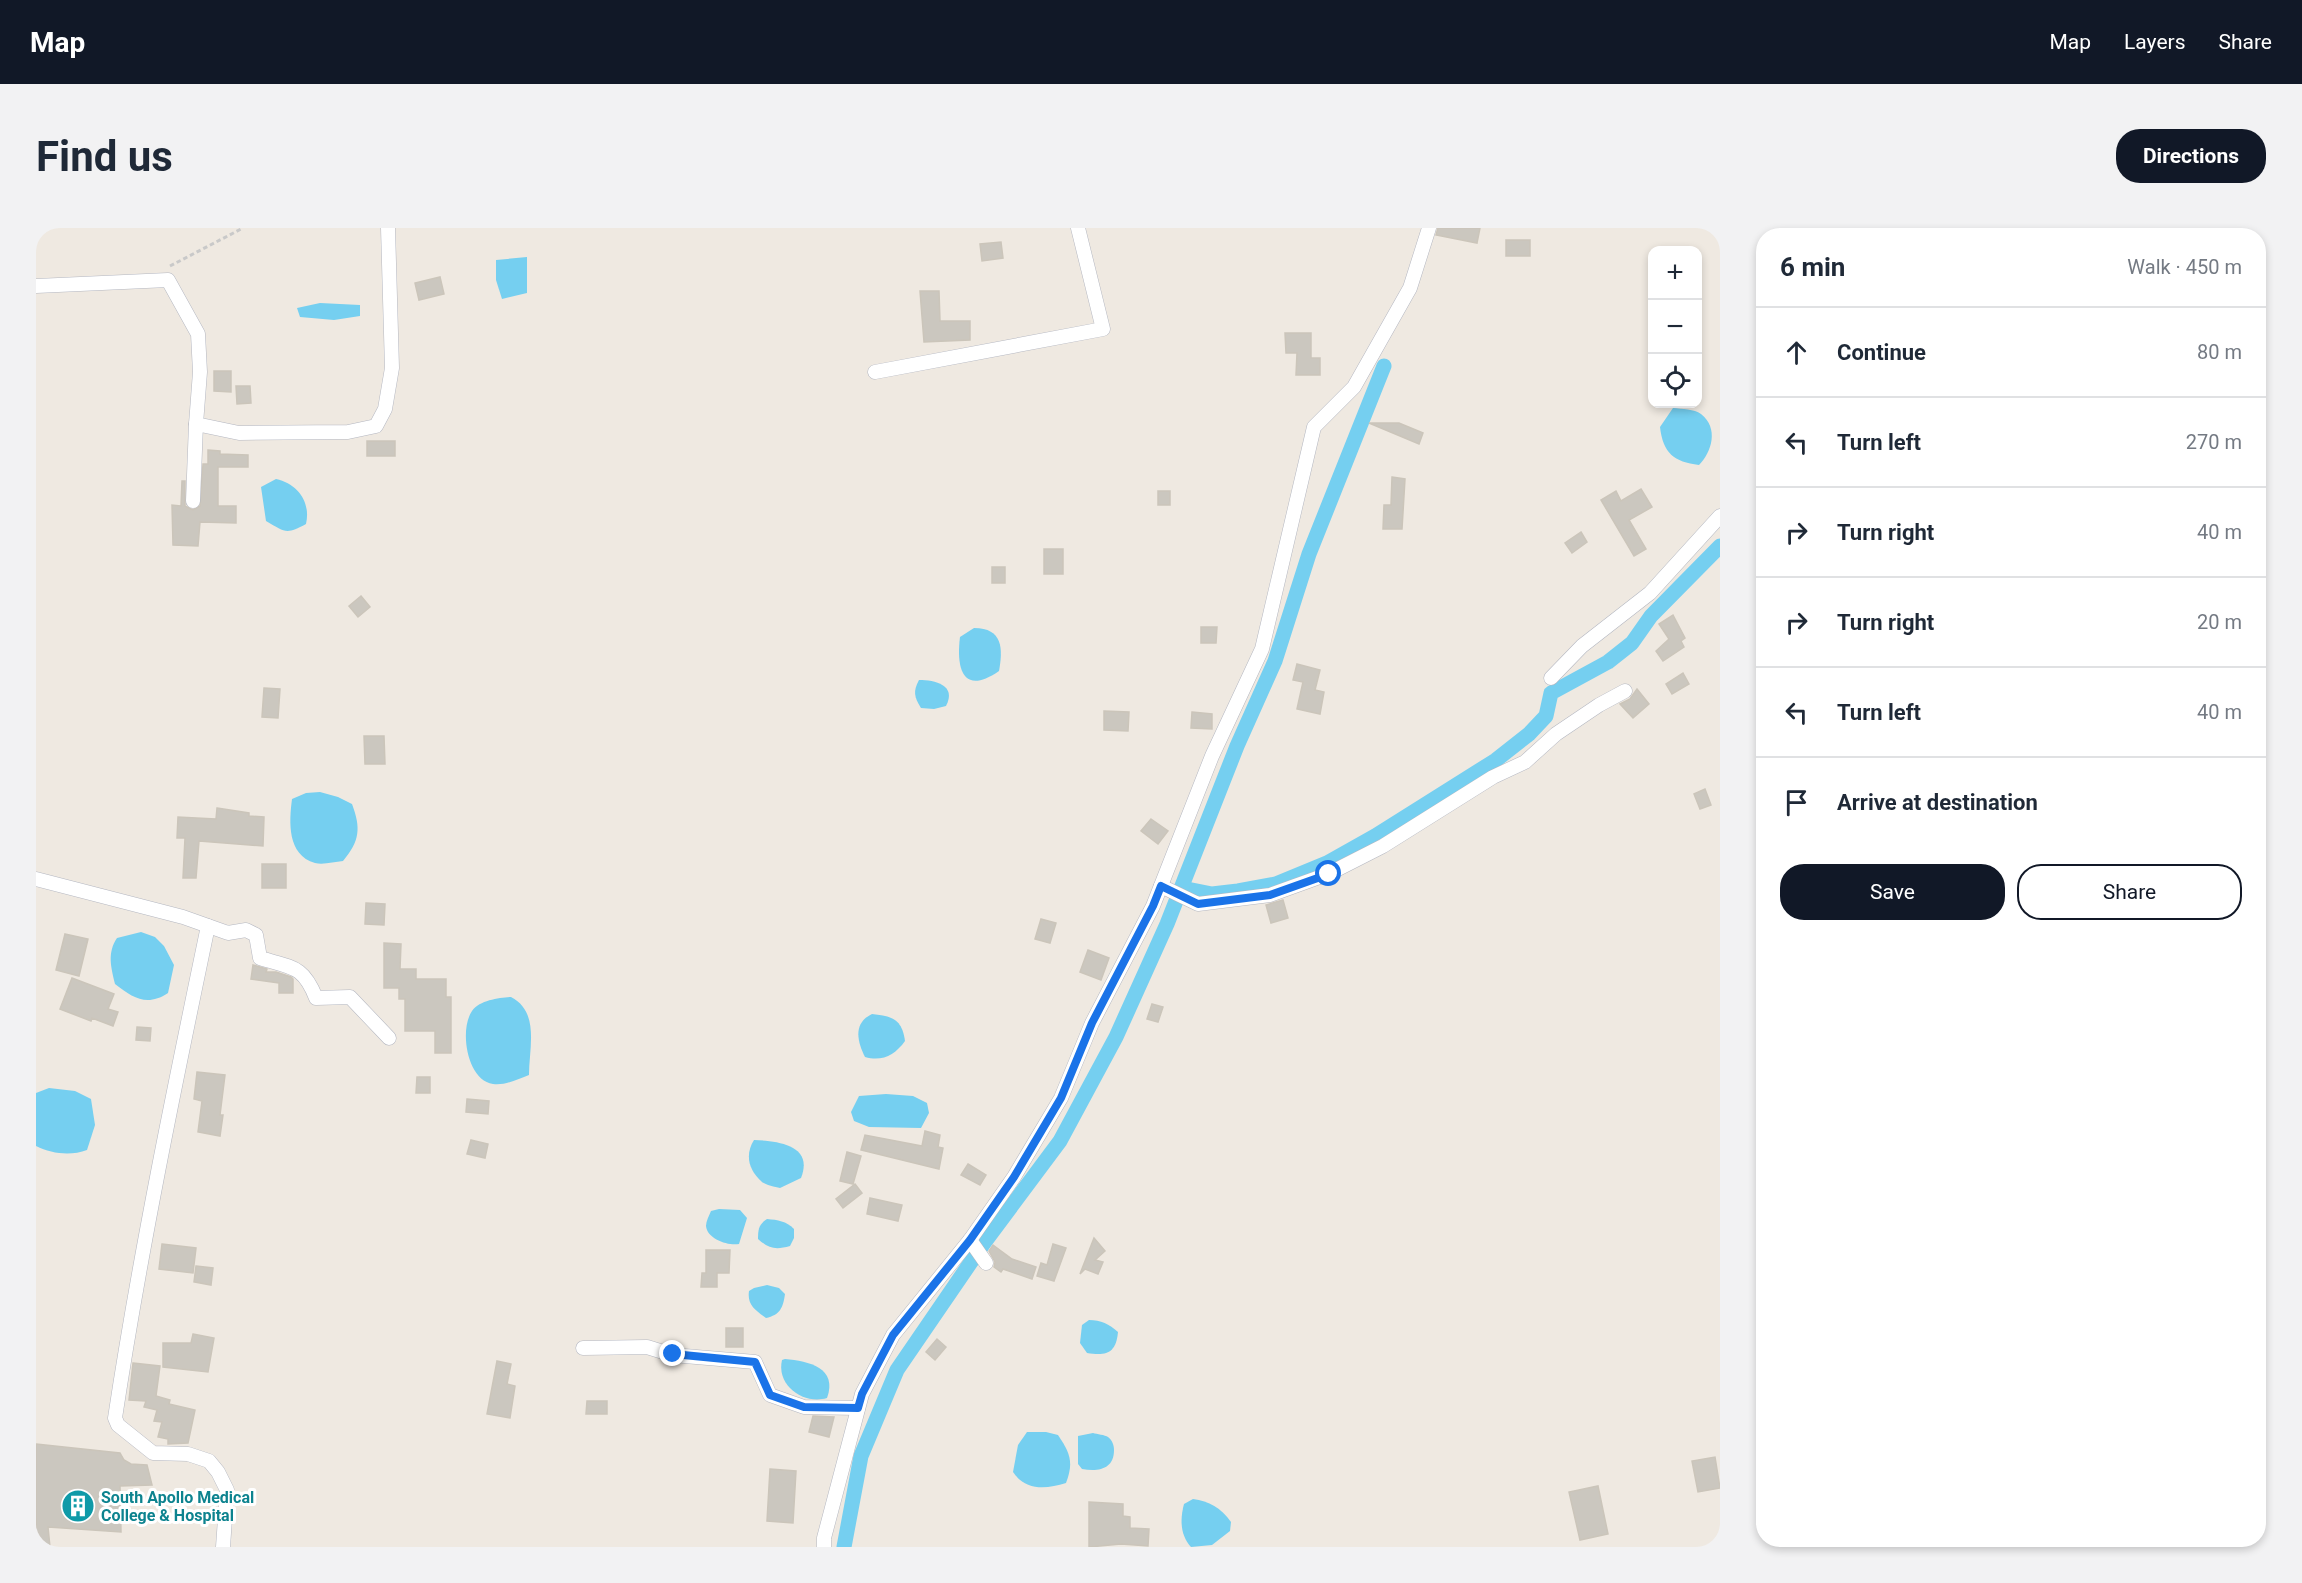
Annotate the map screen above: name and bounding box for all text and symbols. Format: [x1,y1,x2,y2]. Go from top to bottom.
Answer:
text: Map [30,26,85,59]
text: Map [2049,30,2091,54]
text: Layers [2124,30,2185,54]
text: Share [2218,30,2272,54]
button: Directions [2116,129,2266,183]
text: Find us [36,132,173,181]
map controls [1648,246,1702,408]
button: + [1648,246,1702,300]
text: 6 min [1780,252,1845,282]
text: Walk · 450 m [2127,255,2242,279]
button: − [1648,300,1702,354]
icon: ahead [1780,336,1813,369]
text: Continue [1837,340,1926,365]
text: 80 m [2197,340,2242,364]
button: locate [1648,354,1702,408]
icon: left [1780,426,1813,459]
text: Turn left [1837,430,1921,455]
text: 270 m [2186,430,2242,454]
icon: right [1780,516,1813,549]
text: Turn right [1837,520,1934,545]
text: 40 m [2197,520,2242,544]
icon: right [1780,606,1813,639]
text: Turn right [1837,610,1934,635]
text: 20 m [2197,610,2242,634]
icon: left [1780,696,1813,729]
text: Turn left [1837,700,1921,725]
text: 40 m [2197,700,2242,724]
icon: arrive [1780,786,1813,819]
text: Arrive at destination [1837,790,2038,815]
route start [1315,860,1341,886]
button: Save [1780,864,2005,920]
button: Share [2017,864,2242,920]
route end [659,1340,685,1366]
building icon: South Apollo Medical College & Hospital [60,1488,96,1524]
place label: South Apollo Medical College & Hospital [101,1488,254,1525]

